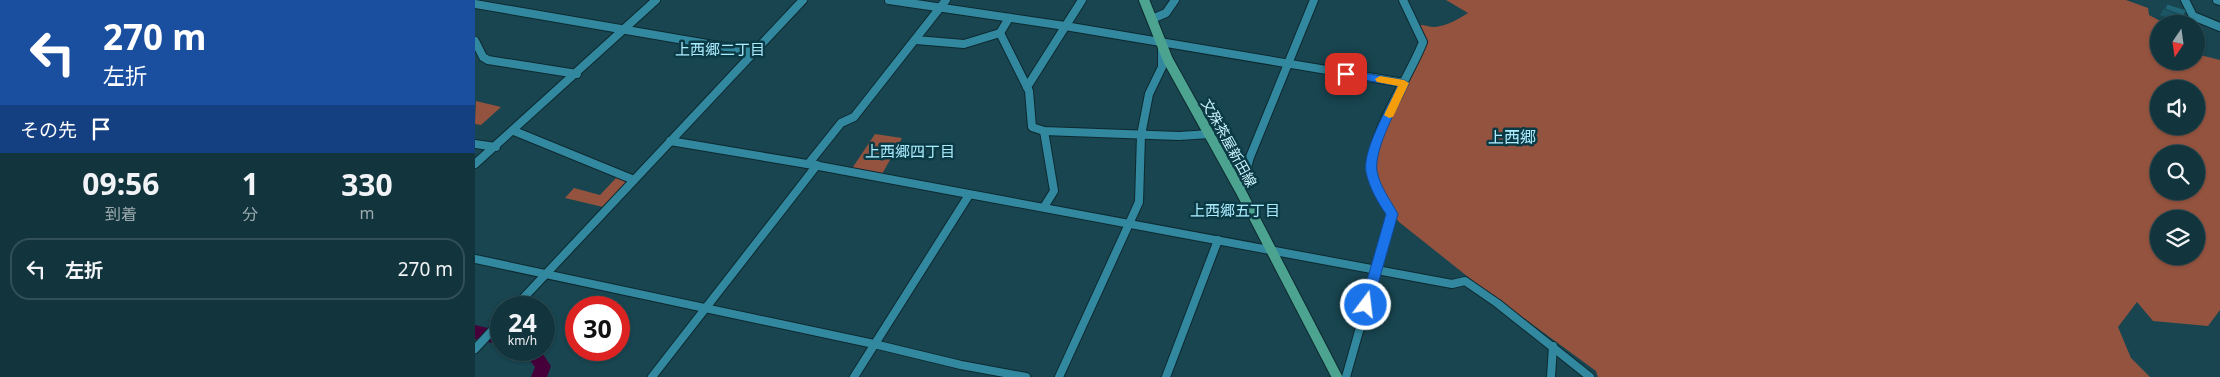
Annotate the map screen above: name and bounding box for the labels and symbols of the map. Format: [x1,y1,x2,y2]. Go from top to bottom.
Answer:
north arrow [2150,15,2205,70]
district label: 上西郷二丁目 [675,39,765,59]
pin [1325,53,1367,95]
street label: 文殊茶屋新田線 [1197,95,1262,190]
district label: 上西郷 [1488,126,1536,148]
district label: 上西郷四丁目 [865,141,955,161]
district label: 上西郷五丁目 [1190,200,1280,220]
position arrow [1339,278,1391,330]
speed limit sign: 30 [565,296,630,361]

